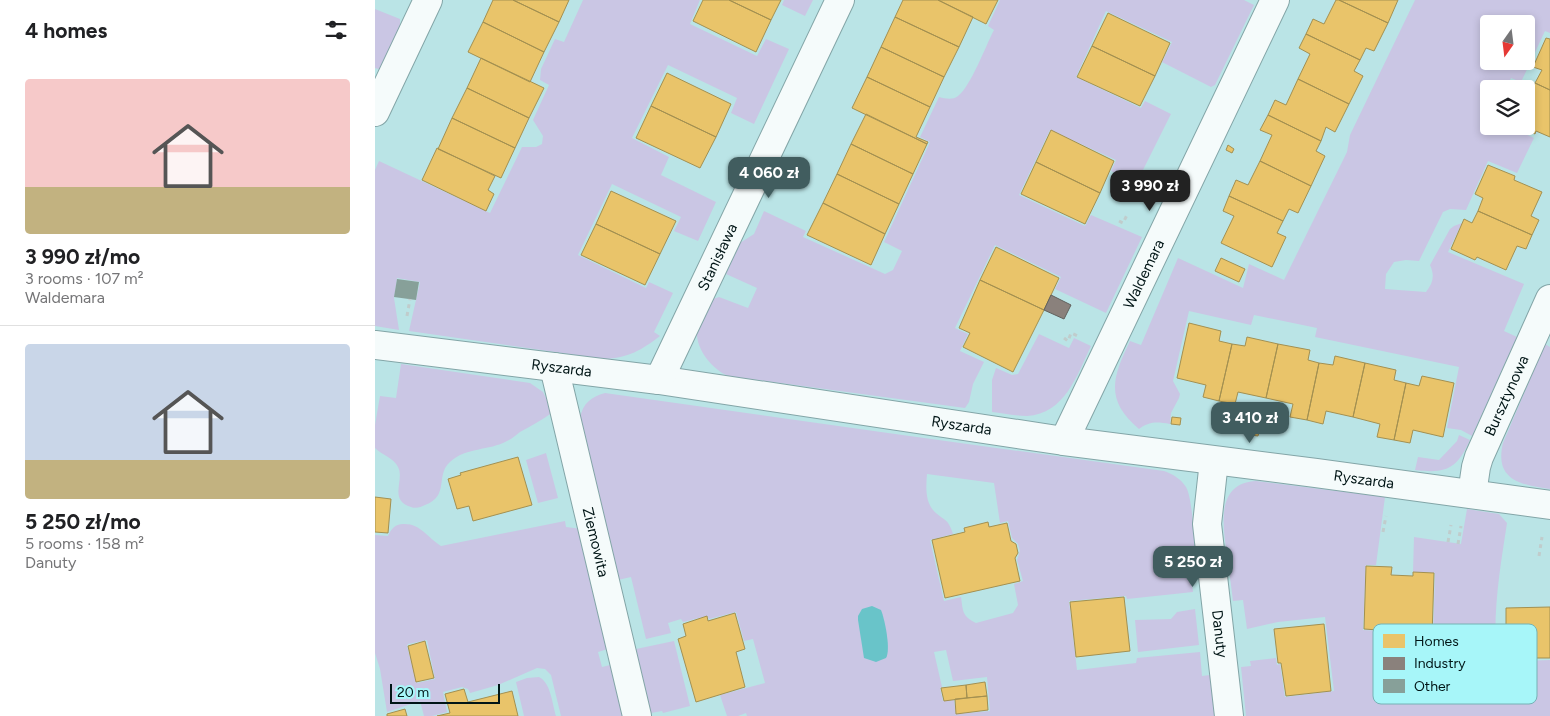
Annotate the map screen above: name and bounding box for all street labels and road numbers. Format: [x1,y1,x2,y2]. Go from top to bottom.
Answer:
street label: Stanisława [694,221,741,294]
street label: Waldemara [1120,236,1168,312]
street label: Bursztynowa [1481,352,1533,439]
street label: Ryszarda [530,355,593,381]
street label: Ryszarda [930,412,993,439]
street label: Ryszarda [1332,467,1395,493]
street label: Ziemowita [579,505,613,579]
street label: Danuty [1208,609,1231,659]

